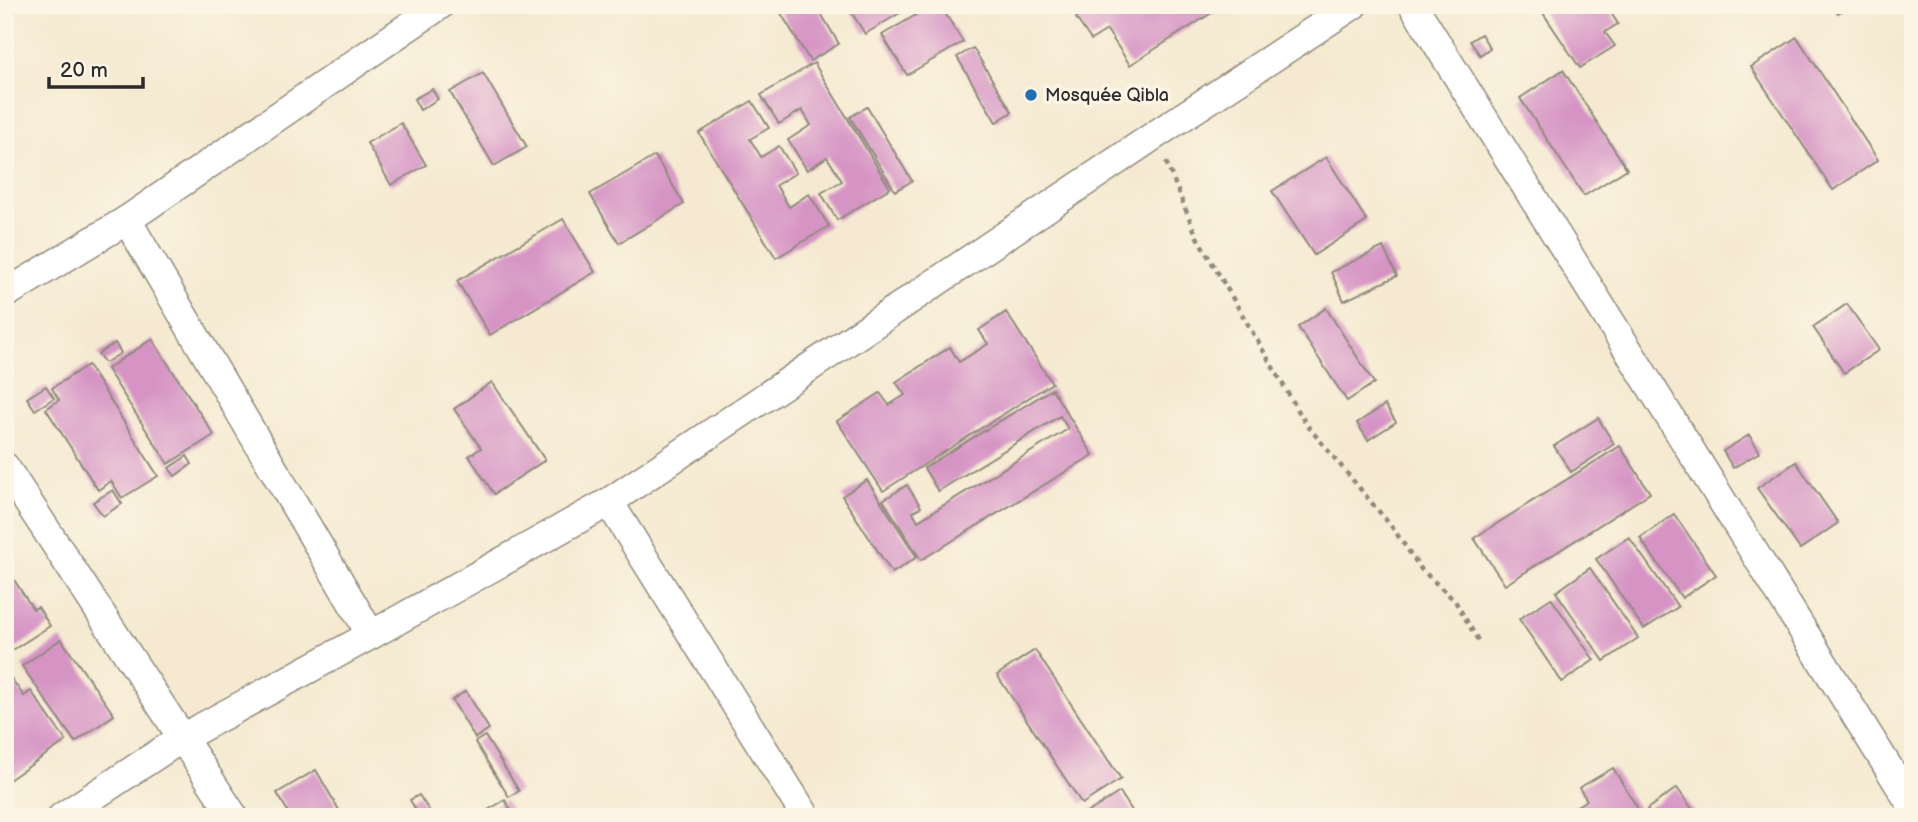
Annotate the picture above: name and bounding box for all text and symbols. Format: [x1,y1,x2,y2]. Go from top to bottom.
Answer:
scale bar [49,46,144,90]
text: 20 m [60,58,108,83]
place label: Mosquée Qibla [1045,85,1169,106]
marker: Mosquée Qibla [1023,87,1039,103]

